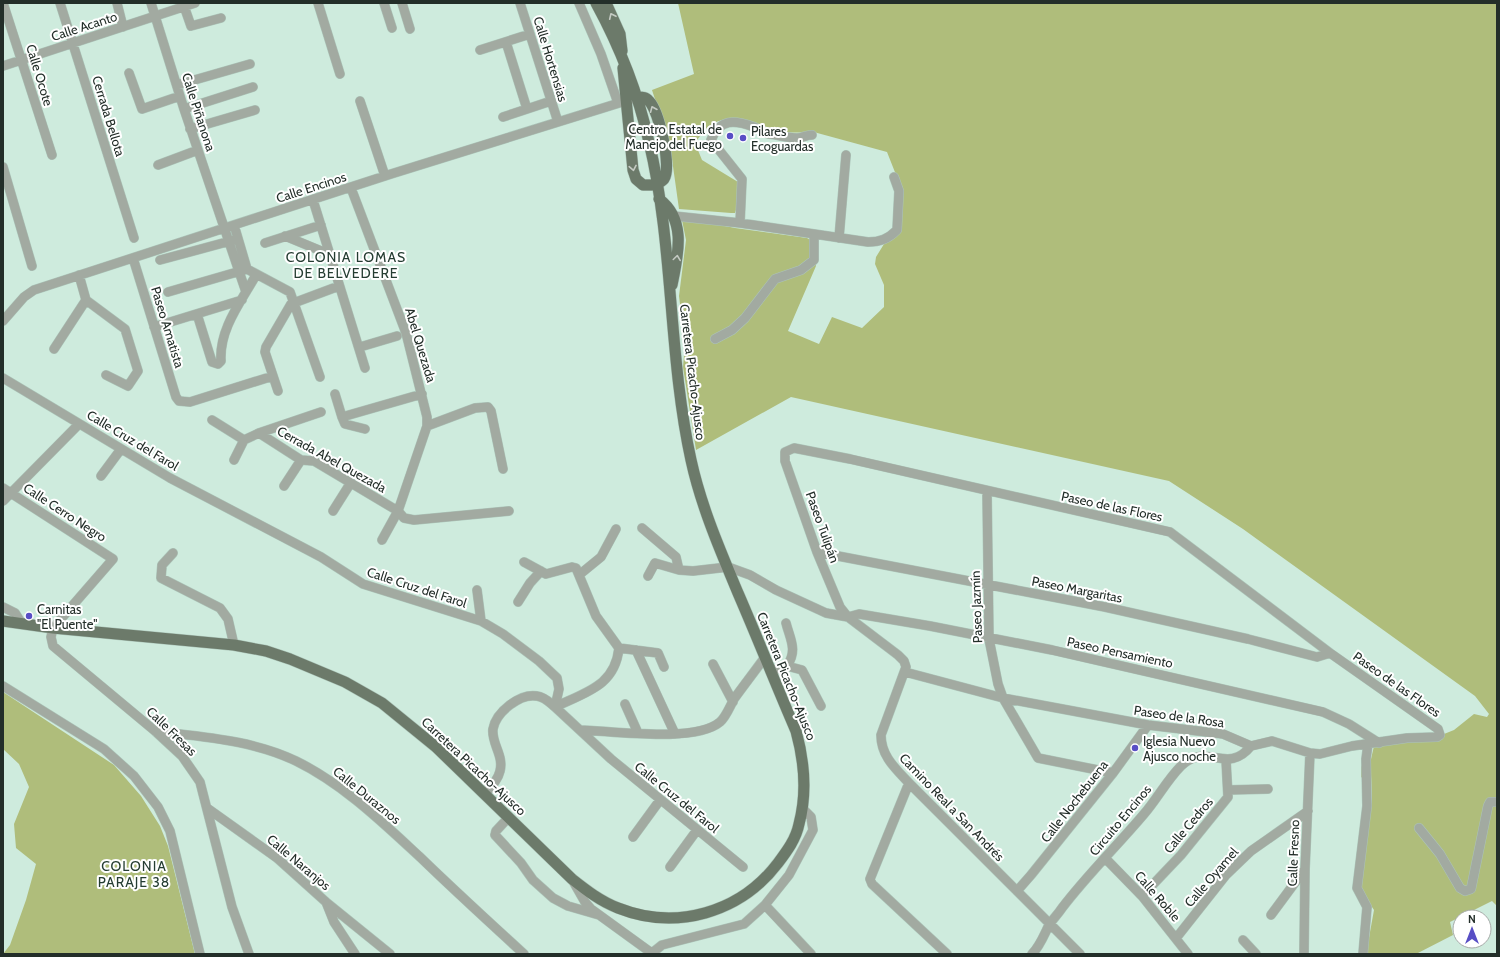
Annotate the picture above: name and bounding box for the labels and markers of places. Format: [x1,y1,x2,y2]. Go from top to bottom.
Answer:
place label: Centro Estatal de Manejo del Fuego [625,121,722,153]
place label: Pilares Ecoguardas [751,123,814,154]
marker: Centro Estatal de Manejo del Fuego [725,131,735,141]
marker: Pilares Ecoguardas [738,133,748,143]
place label: Carnitas "El Puente" [37,601,97,632]
marker: Carnitas "El Puente" [24,611,34,621]
place label: Iglesia Nuevo Ajusco noche [1143,733,1216,765]
marker: Iglesia Nuevo Ajusco noche [1130,743,1140,753]

